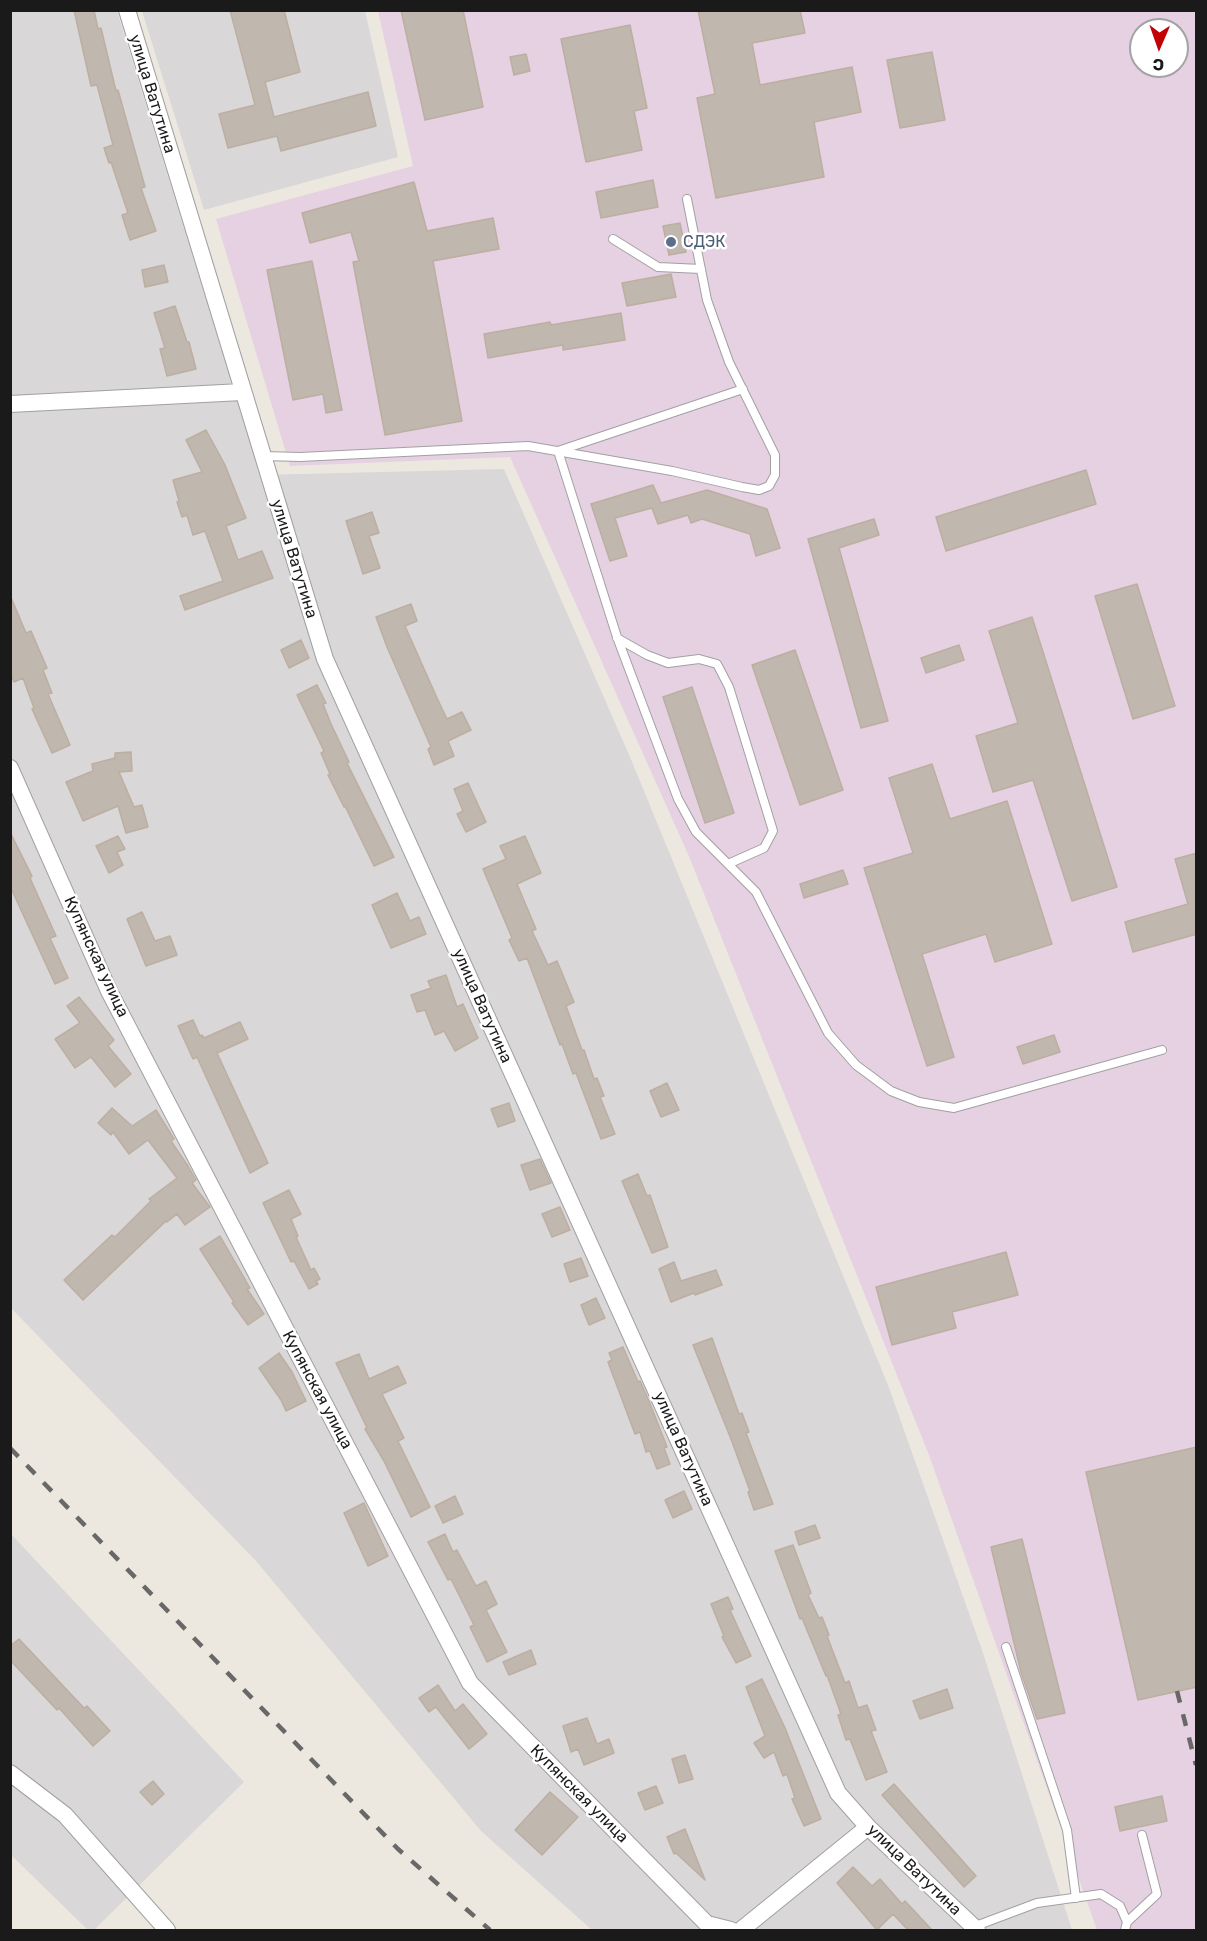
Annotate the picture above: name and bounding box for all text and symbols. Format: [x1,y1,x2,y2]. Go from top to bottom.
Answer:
north arrow [1129,18,1189,78]
street label: улица Ватутина [125,32,179,156]
text: С [1152,55,1164,74]
place label: СДЭК [683,232,725,252]
marker: СДЭК [664,235,678,249]
street label: улица Ватутина [267,497,321,621]
street label: Купянская улица [60,894,132,1020]
street label: улица Ватутина [448,946,516,1066]
street label: Купянская улица [278,1328,356,1452]
street label: улица Ватутина [649,1389,717,1509]
street label: Купянская улица [526,1741,632,1847]
street label: улица Ватутина [863,1820,965,1920]

